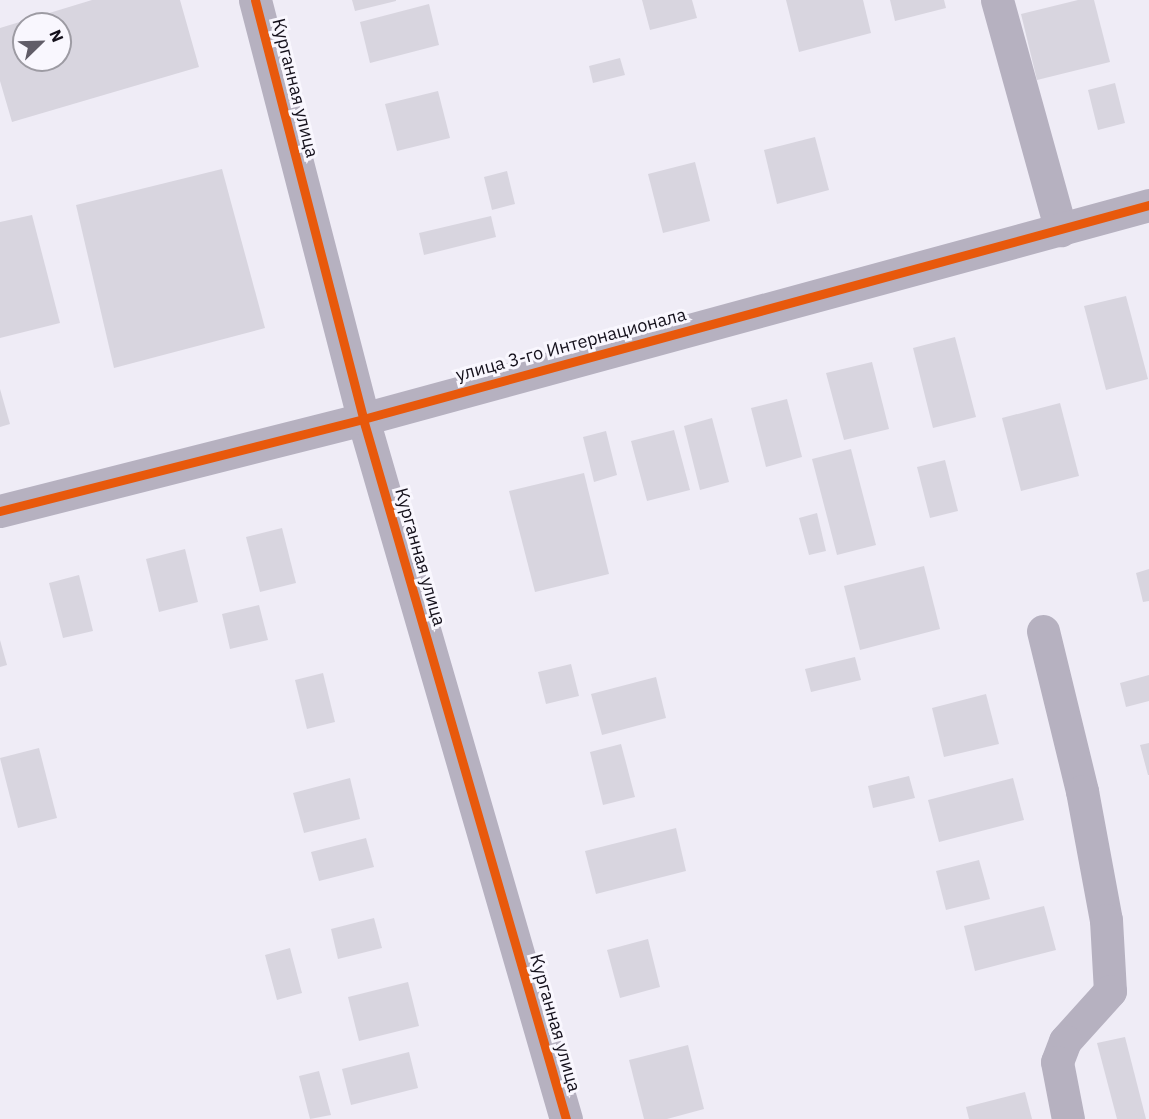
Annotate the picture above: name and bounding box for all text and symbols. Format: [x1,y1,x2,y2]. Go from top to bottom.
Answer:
north arrow [12,12,72,72]
street label: Курганная улица [267,16,323,160]
text: N [45,27,68,45]
street label: улица 3-го Интернационала [453,304,689,386]
street label: Курганная улица [390,485,450,629]
street label: Курганная улица [525,951,585,1095]

